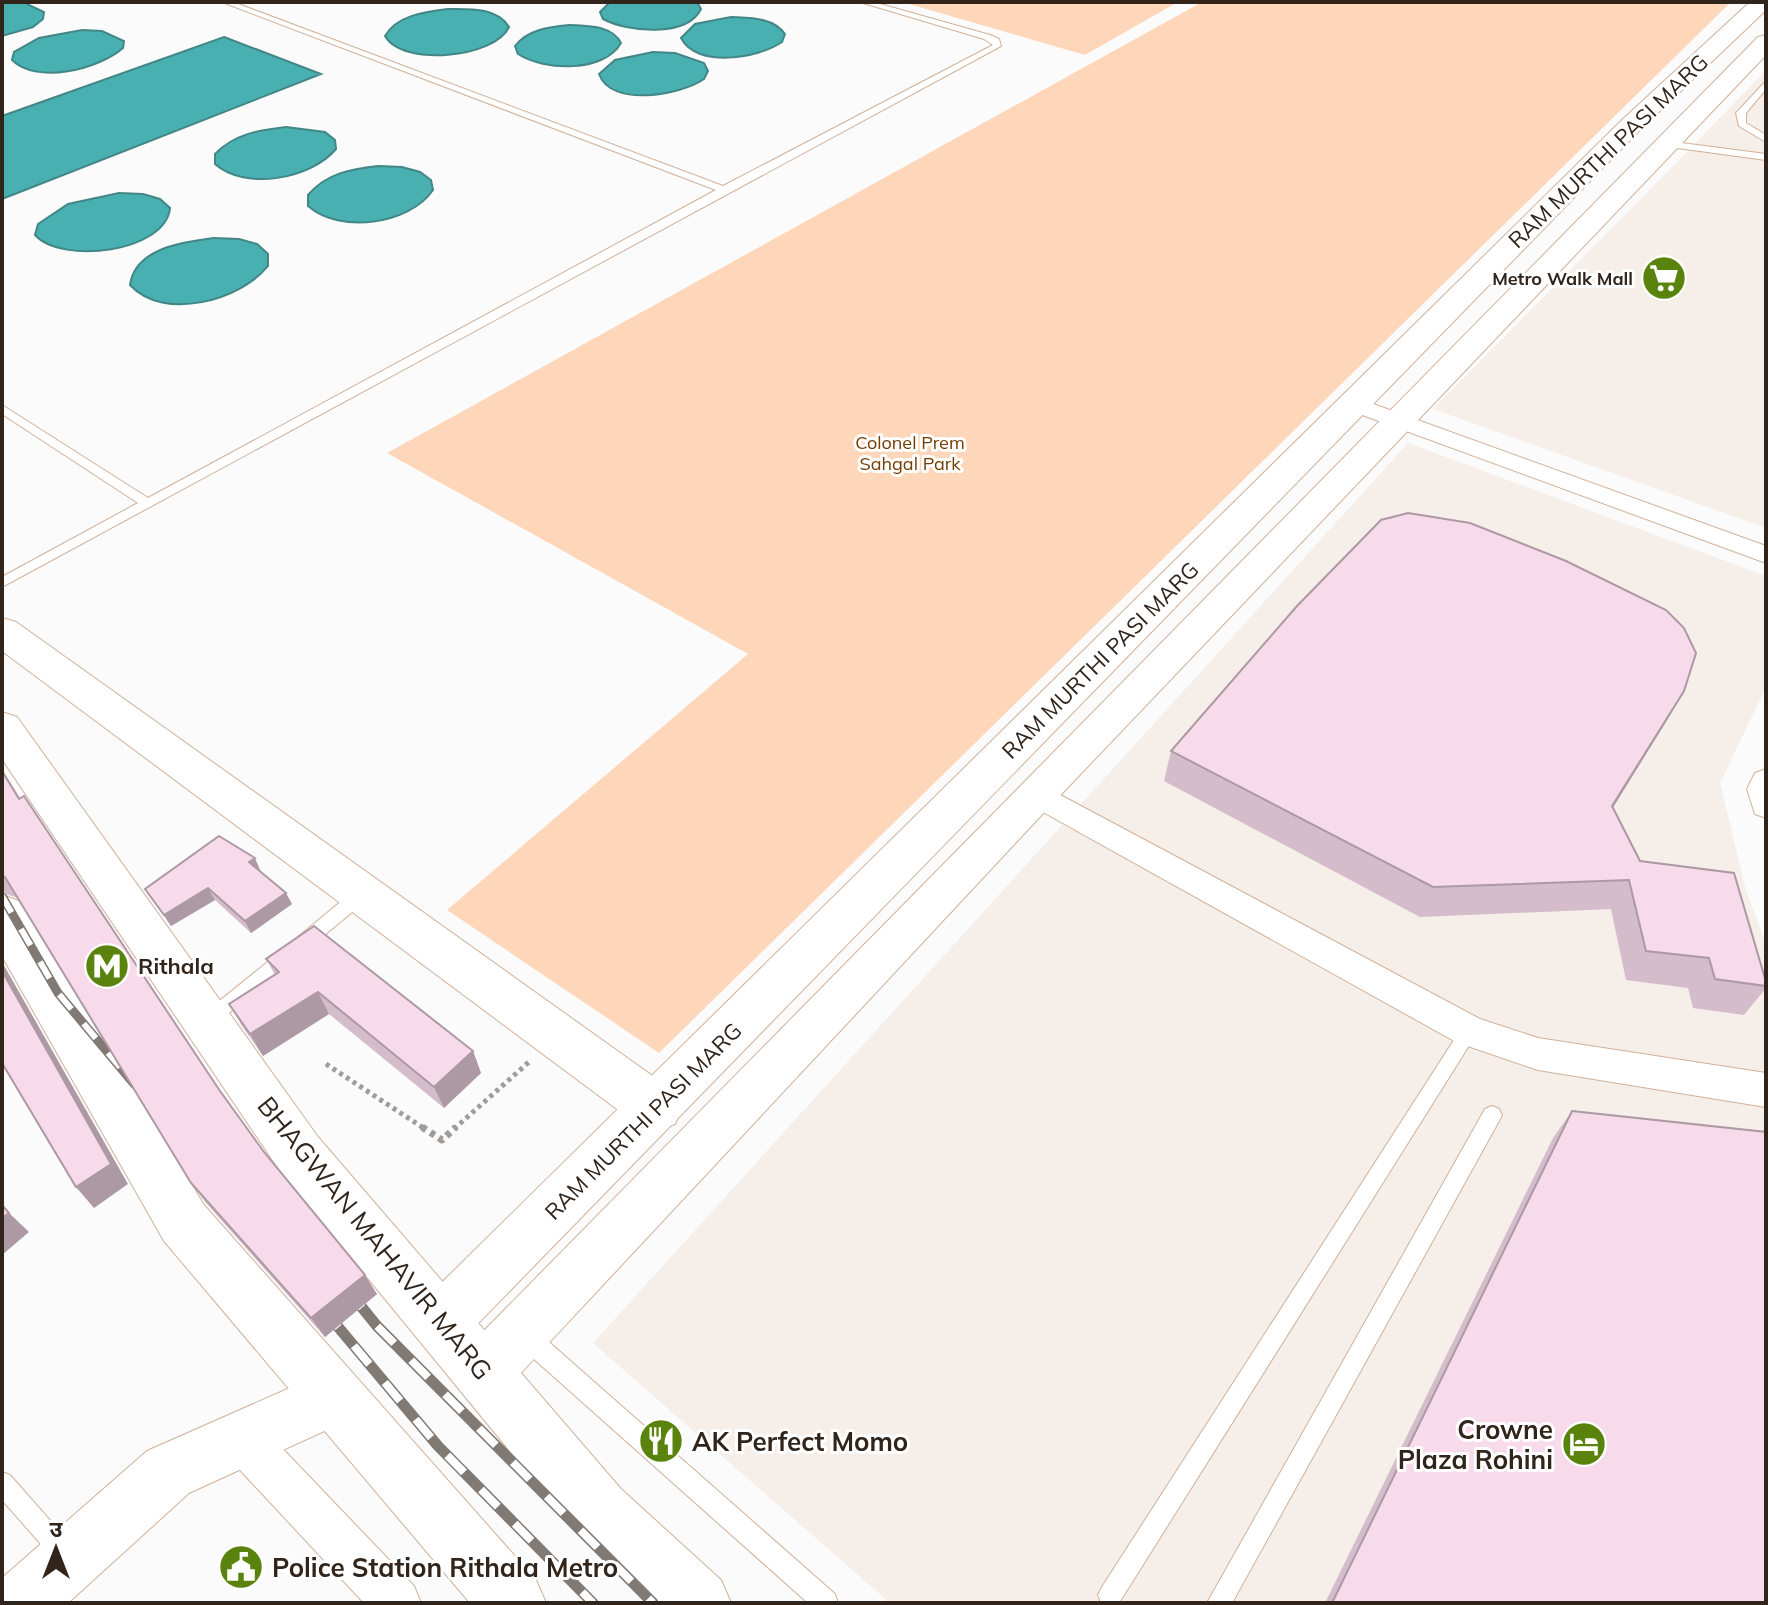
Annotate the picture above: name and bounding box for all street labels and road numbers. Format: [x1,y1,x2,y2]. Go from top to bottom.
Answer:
street label: RAM MURTHI PASI MARG [1502,48,1714,254]
street label: RAM MURTHI PASI MARG [996,556,1204,764]
street label: RAM MURTHI PASI MARG [539,1017,747,1225]
street label: BHAGWAN MAHAVIR MARG [250,1090,500,1386]

